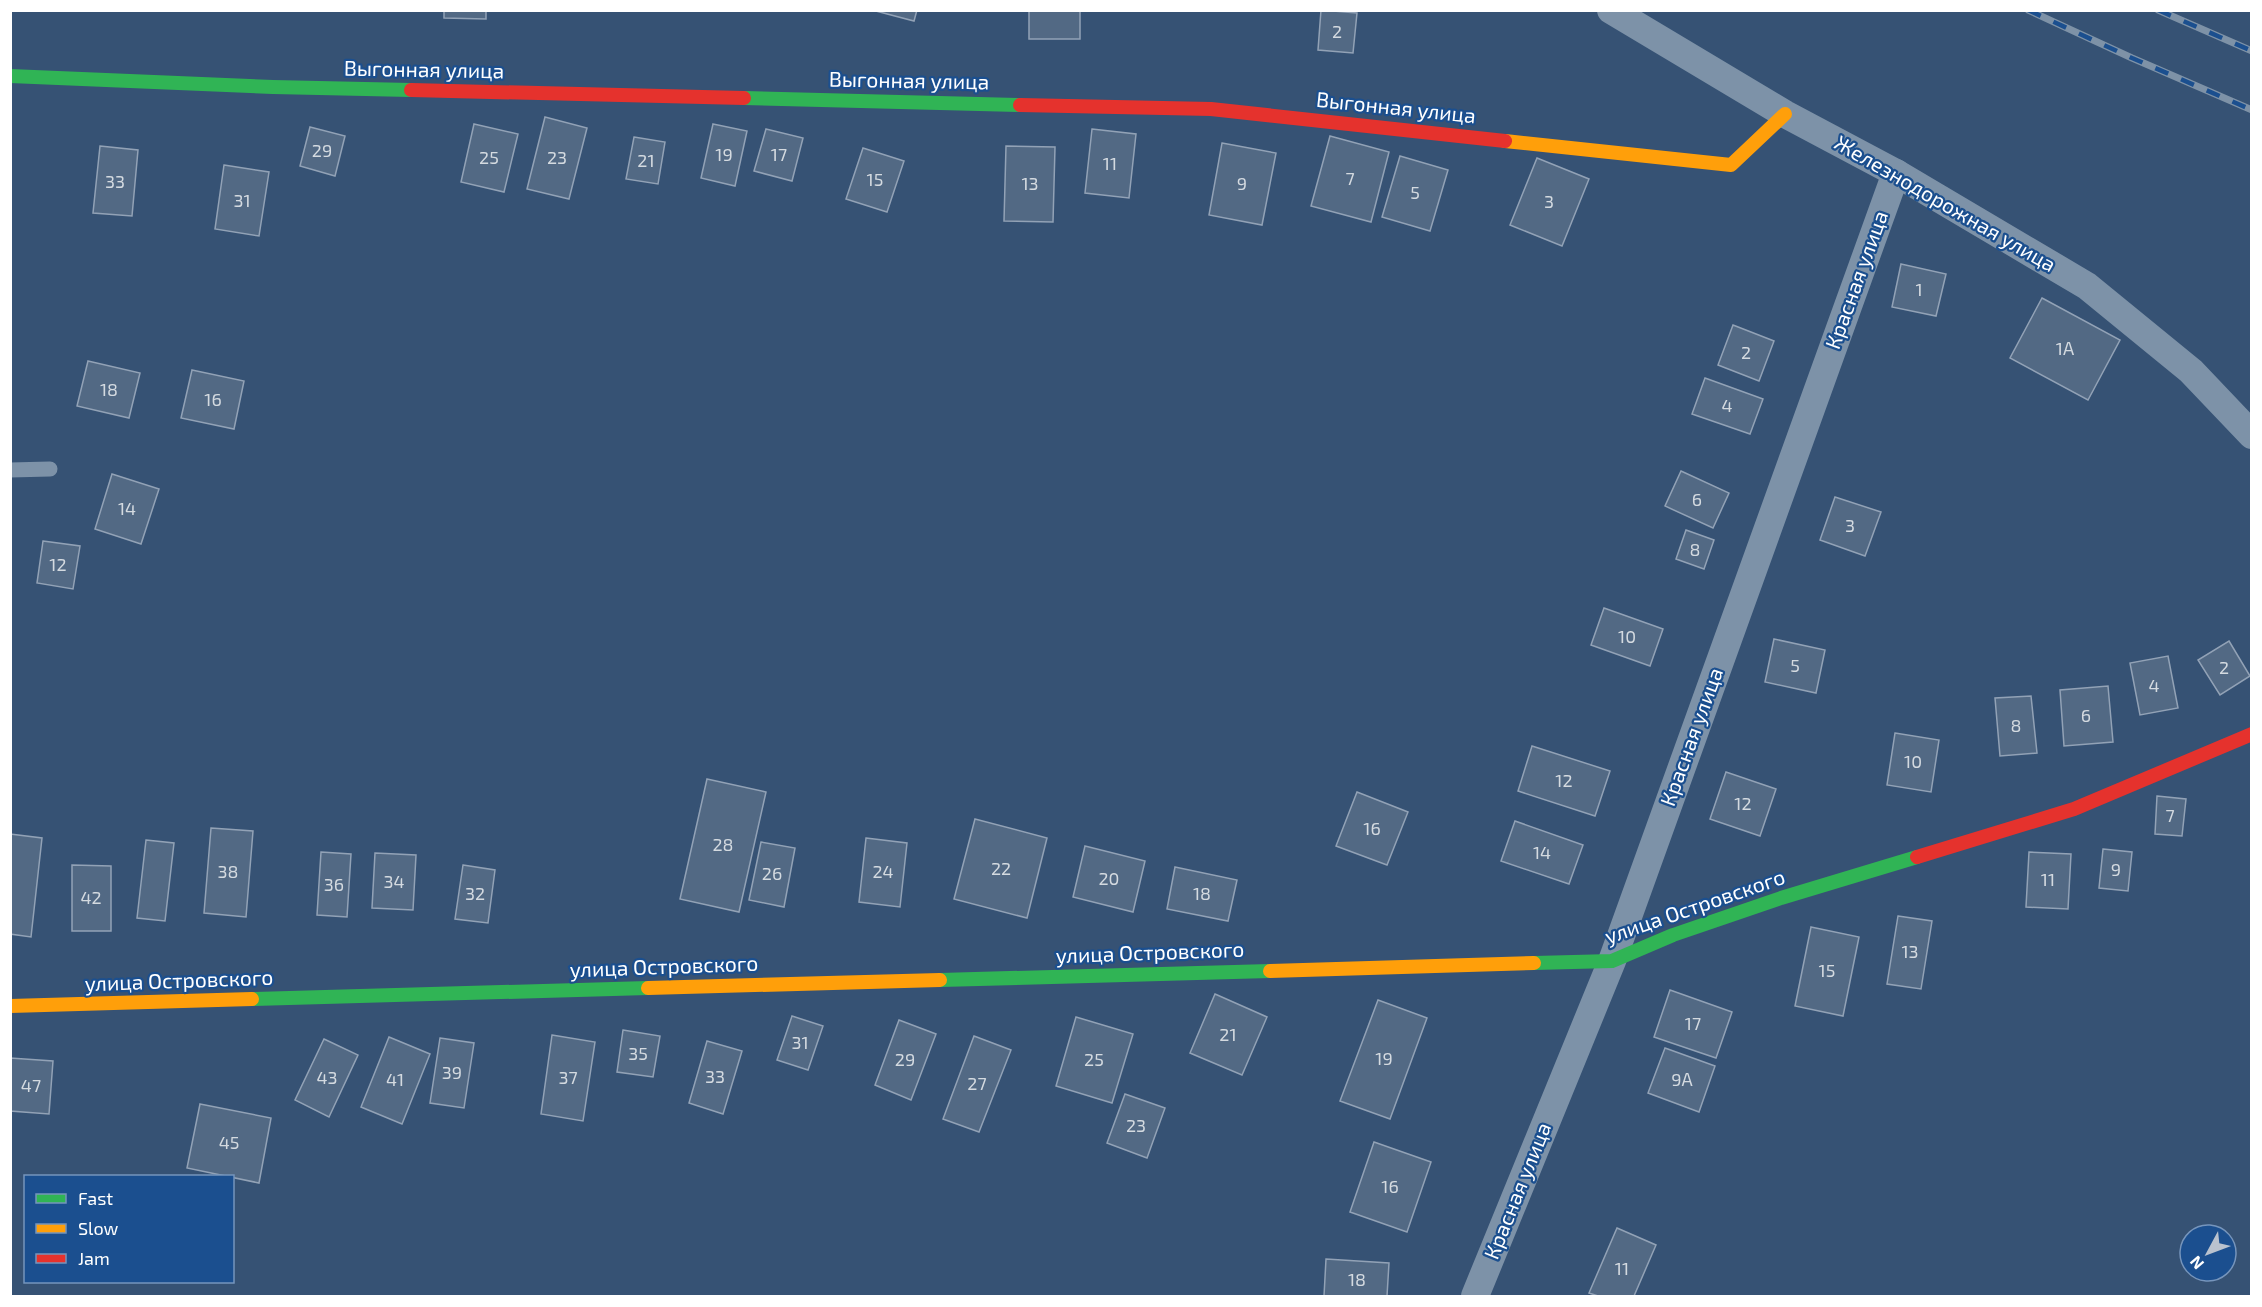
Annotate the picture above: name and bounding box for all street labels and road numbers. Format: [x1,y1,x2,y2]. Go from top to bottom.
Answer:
street label: Выгонная улица [344,55,504,83]
street label: Выгонная улица [829,66,989,94]
street label: Выгонная улица [1315,86,1477,128]
street label: Железнодорожная улица [1830,129,2061,277]
street label: Красная улица [1819,207,1893,352]
street label: Красная улица [1654,664,1728,809]
street label: улица Островского [1601,863,1788,949]
street label: улица Островского [1055,936,1245,968]
street label: улица Островского [569,950,759,982]
street label: улица Островского [84,964,274,996]
street label: Красная улица [1478,1118,1556,1263]

